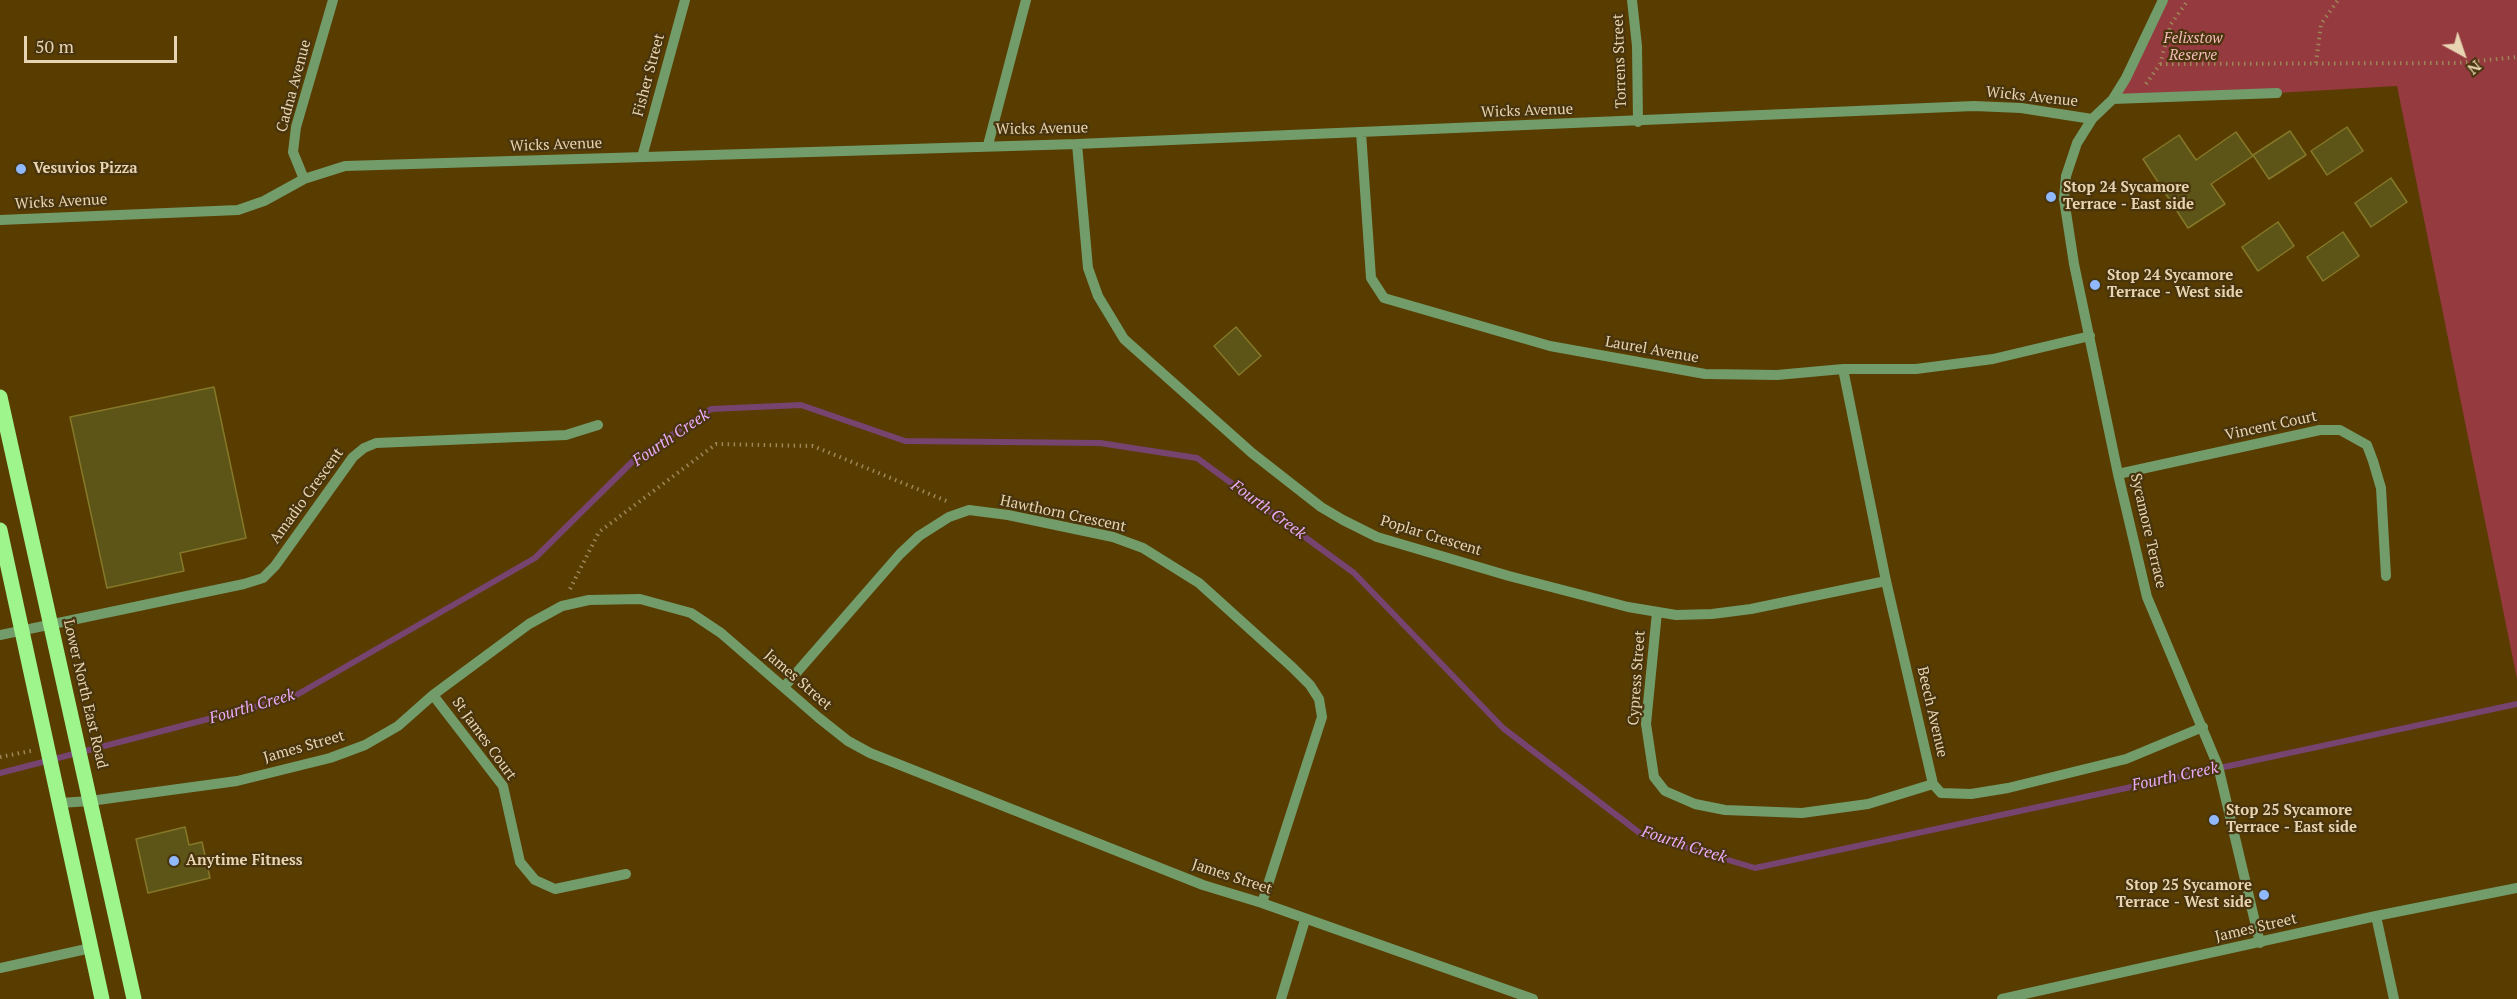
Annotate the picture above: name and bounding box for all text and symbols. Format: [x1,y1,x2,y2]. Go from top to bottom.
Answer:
street label: Torrens Street [1609,13,1631,109]
scale bar [27,24,180,62]
north arrow [2433,24,2493,84]
park label: Felixstow Reserve [2163,30,2223,65]
street label: Fisher Street [629,32,669,118]
text: 50 m [35,34,74,58]
street label: Cadna Avenue [273,38,315,134]
text: N [2463,55,2486,80]
street label: Wicks Avenue [1985,83,2079,111]
street label: Wicks Avenue [1480,100,1574,122]
street label: Wicks Avenue [996,119,1088,139]
street label: Wicks Avenue [509,134,603,156]
place label: Vesuvios Pizza [33,160,138,178]
marker: Vesuvios Pizza [14,162,28,176]
place label: Stop 24 Sycamore Terrace - East side [2063,179,2194,214]
marker: Stop 24 Sycamore Terrace - East side [2044,190,2058,204]
street label: Wicks Avenue [14,191,108,213]
place label: Stop 24 Sycamore Terrace - West side [2107,267,2243,302]
marker: Stop 24 Sycamore Terrace - West side [2088,278,2102,292]
street label: Laurel Avenue [1604,333,1700,367]
water label: Fourth Creek [629,405,713,471]
street label: Vincent Court [2223,407,2319,445]
street label: Amadio Crescent [266,445,348,547]
street label: Sycamore Terrace [2126,472,2170,590]
water label: Fourth Creek [1227,476,1309,544]
street label: Hawthorn Crescent [998,492,1128,536]
street label: Poplar Crescent [1378,512,1484,560]
street label: Lower North East Road [59,618,111,770]
street label: Cypress Street [1625,630,1649,726]
street label: James Street [761,646,835,714]
street label: Beech Avenue [1913,665,1951,759]
water label: Fourth Creek [207,686,297,728]
street label: St James Court [448,694,520,784]
street label: James Street [261,727,347,767]
water label: Fourth Creek [2130,758,2220,796]
place label: Stop 25 Sycamore Terrace - East side [2226,802,2357,837]
marker: Stop 25 Sycamore Terrace - East side [2207,813,2221,827]
water label: Fourth Creek [1639,822,1729,868]
place label: Anytime Fitness [186,852,302,870]
marker: Anytime Fitness [167,854,181,868]
street label: James Street [1190,856,1274,898]
place label: Stop 25 Sycamore Terrace - West side [2116,877,2252,912]
marker: Stop 25 Sycamore Terrace - West side [2257,888,2271,902]
street label: James Street [2213,910,2299,946]

